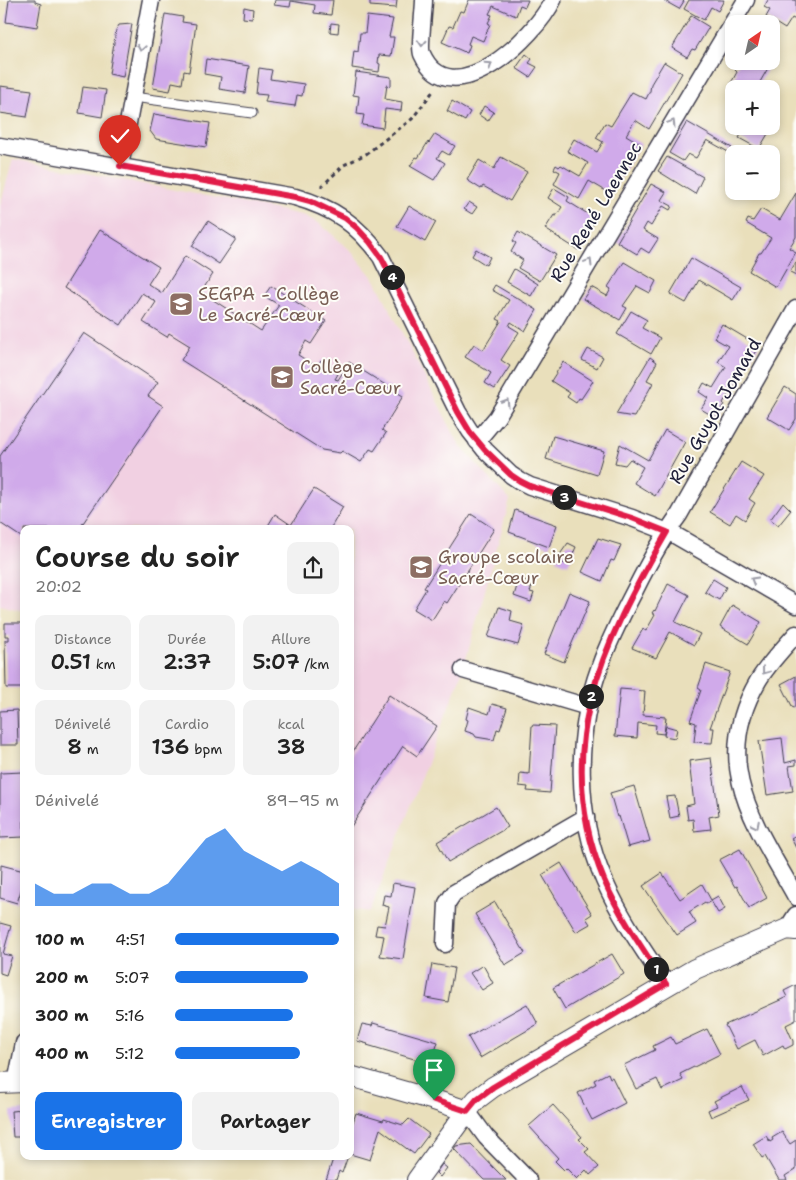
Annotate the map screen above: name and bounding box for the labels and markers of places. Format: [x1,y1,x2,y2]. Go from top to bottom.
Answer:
pin [99,115,141,166]
pin: 4 [380,264,404,290]
place label: SEGPA - Collège Le Sacré-Cœur [198,282,339,327]
school or university icon: SEGPA - Collège Le Sacré-Cœur [168,291,194,317]
place label: Collège Sacré-Cœur [300,355,401,400]
school or university icon: Collège Sacré-Cœur [269,364,295,390]
pin: 3 [552,484,576,510]
place label: Groupe scolaire Sacré-Cœur [438,545,574,590]
school or university icon: Groupe scolaire Sacré-Cœur [408,554,434,580]
pin: 2 [578,684,604,708]
pin: 1 [644,956,668,982]
pin [413,1049,455,1100]

